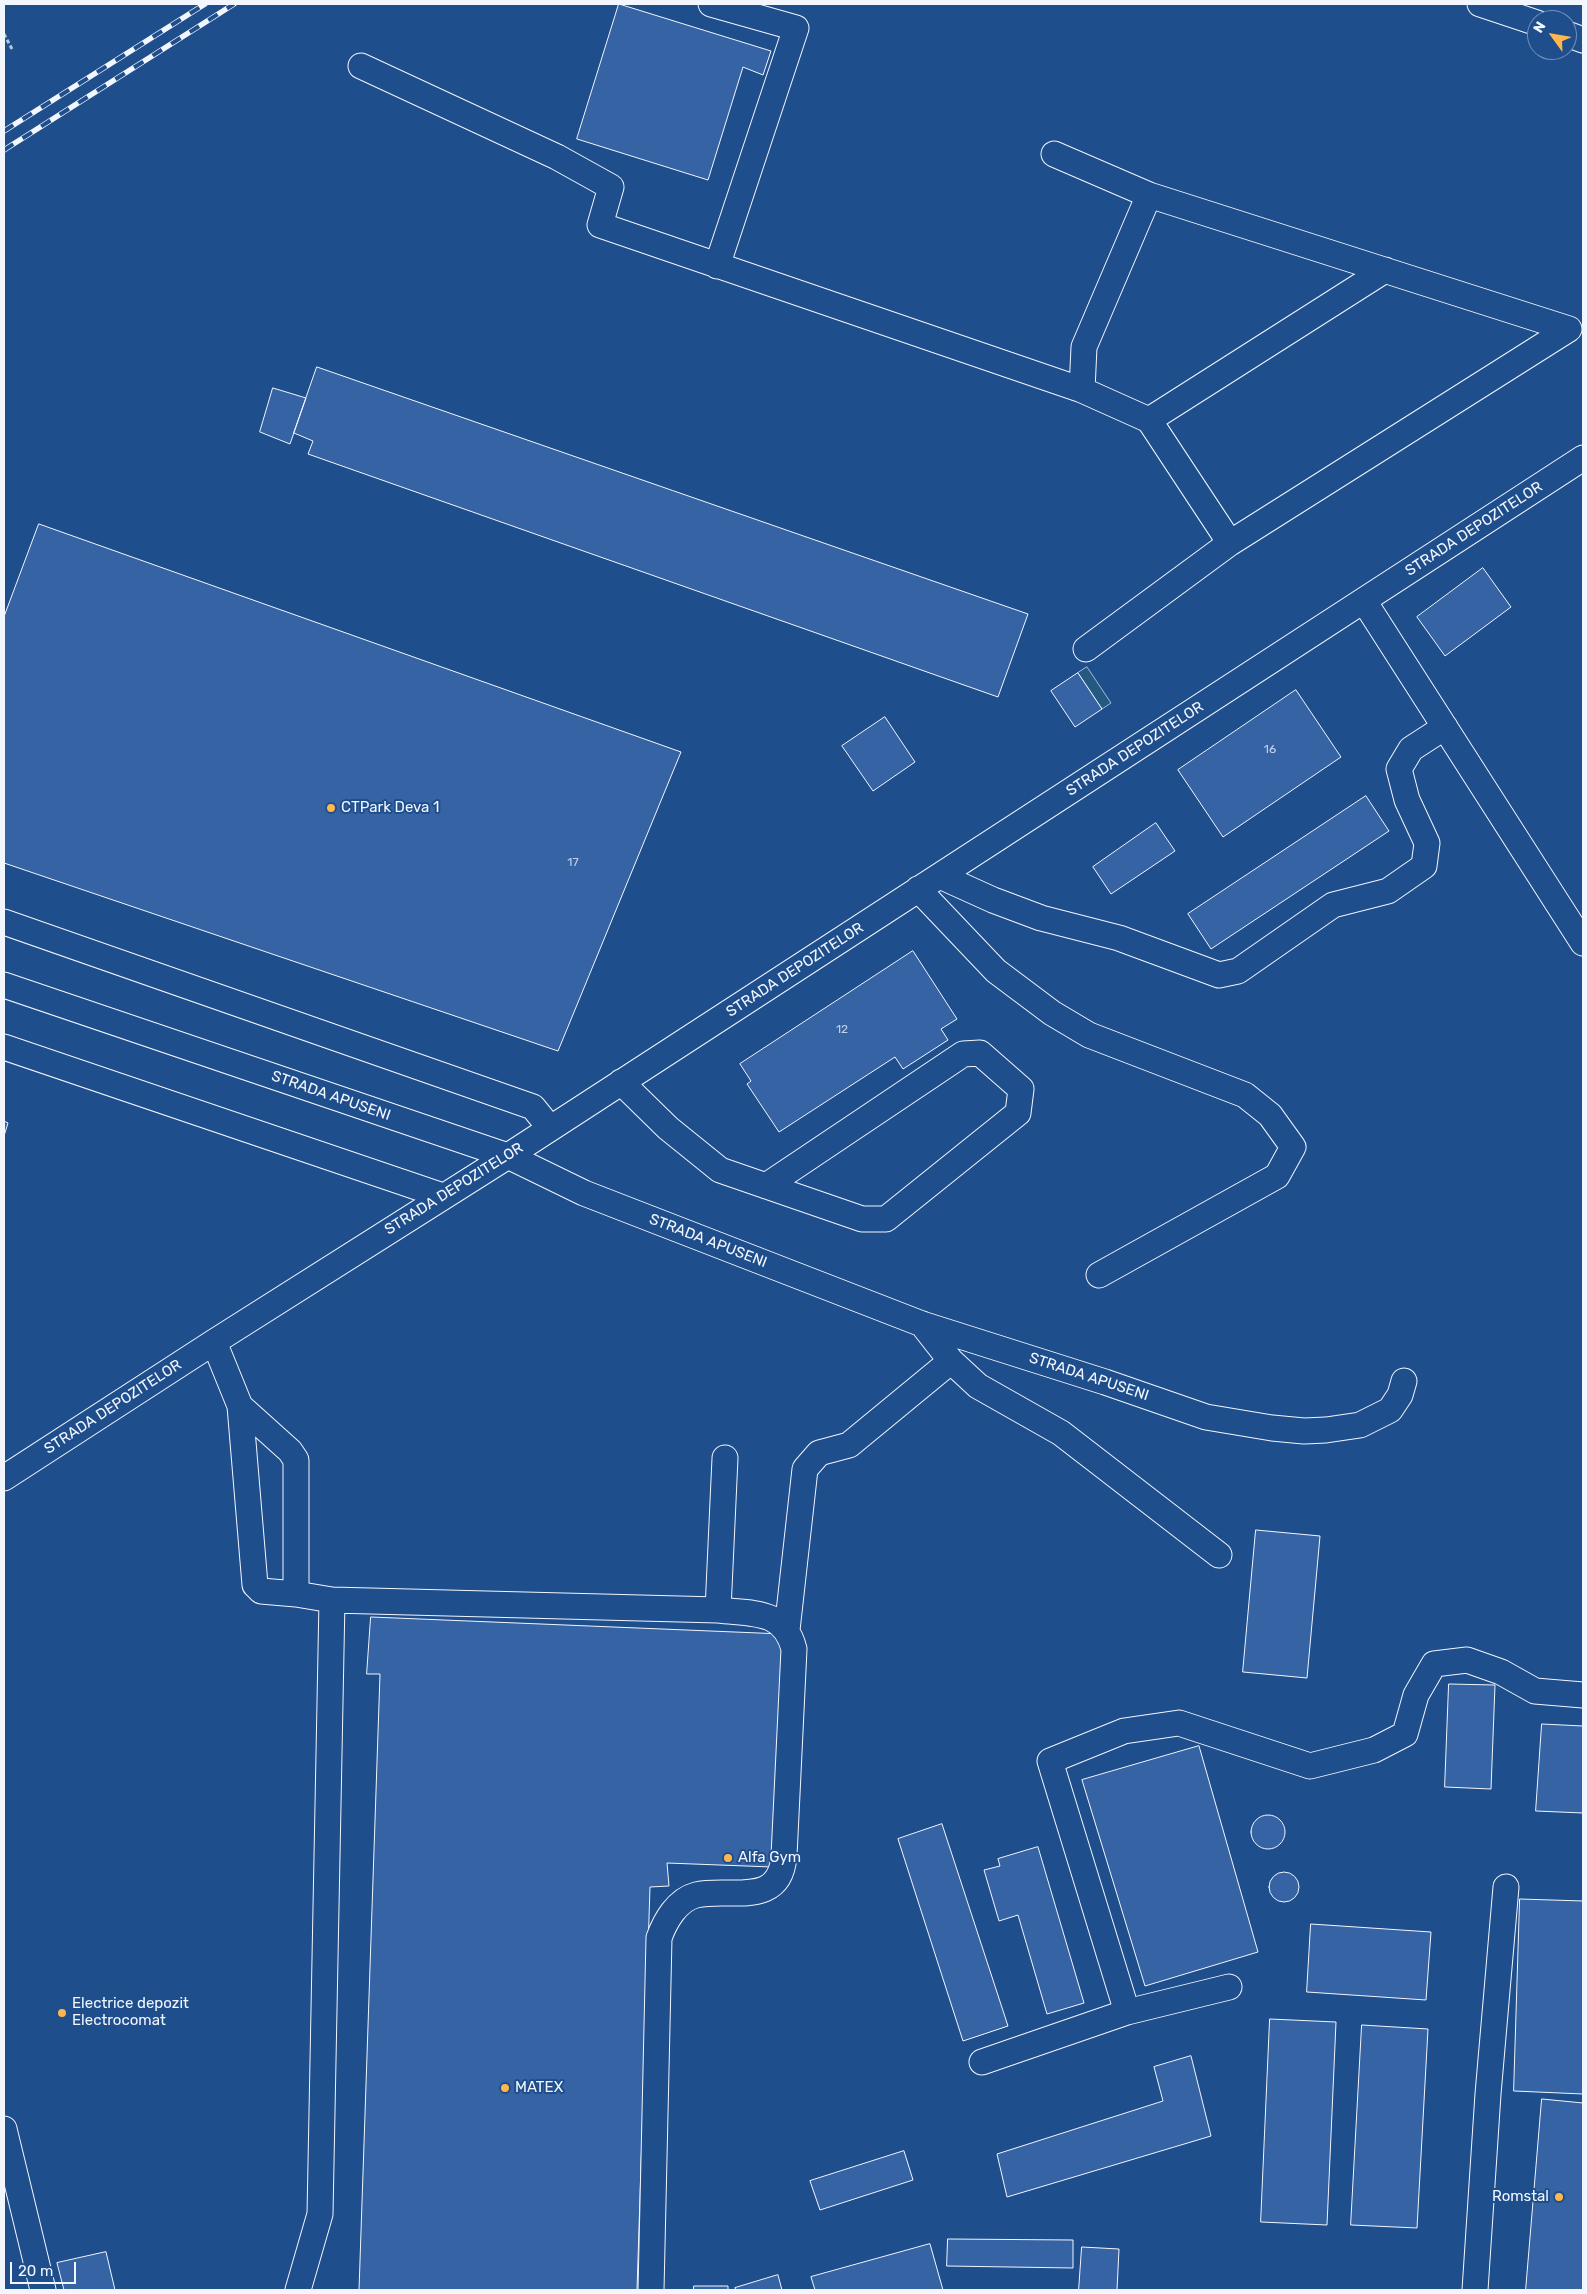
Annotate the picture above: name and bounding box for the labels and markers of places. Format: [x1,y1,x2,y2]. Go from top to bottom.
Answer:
place label: CTPark Deva 1 [341,799,439,817]
marker: CTPark Deva 1 [325,802,337,814]
place label: Alfa Gym [738,1849,801,1867]
marker: Alfa Gym [722,1852,734,1864]
place label: Electrice depozit Electrocomat [72,1995,189,2030]
marker: Electrice depozit Electrocomat [56,2007,68,2019]
place label: MATEX [515,2079,563,2097]
marker: MATEX [499,2082,511,2094]
place label: Romstal [1492,2188,1549,2206]
marker: Romstal [1553,2191,1565,2203]

